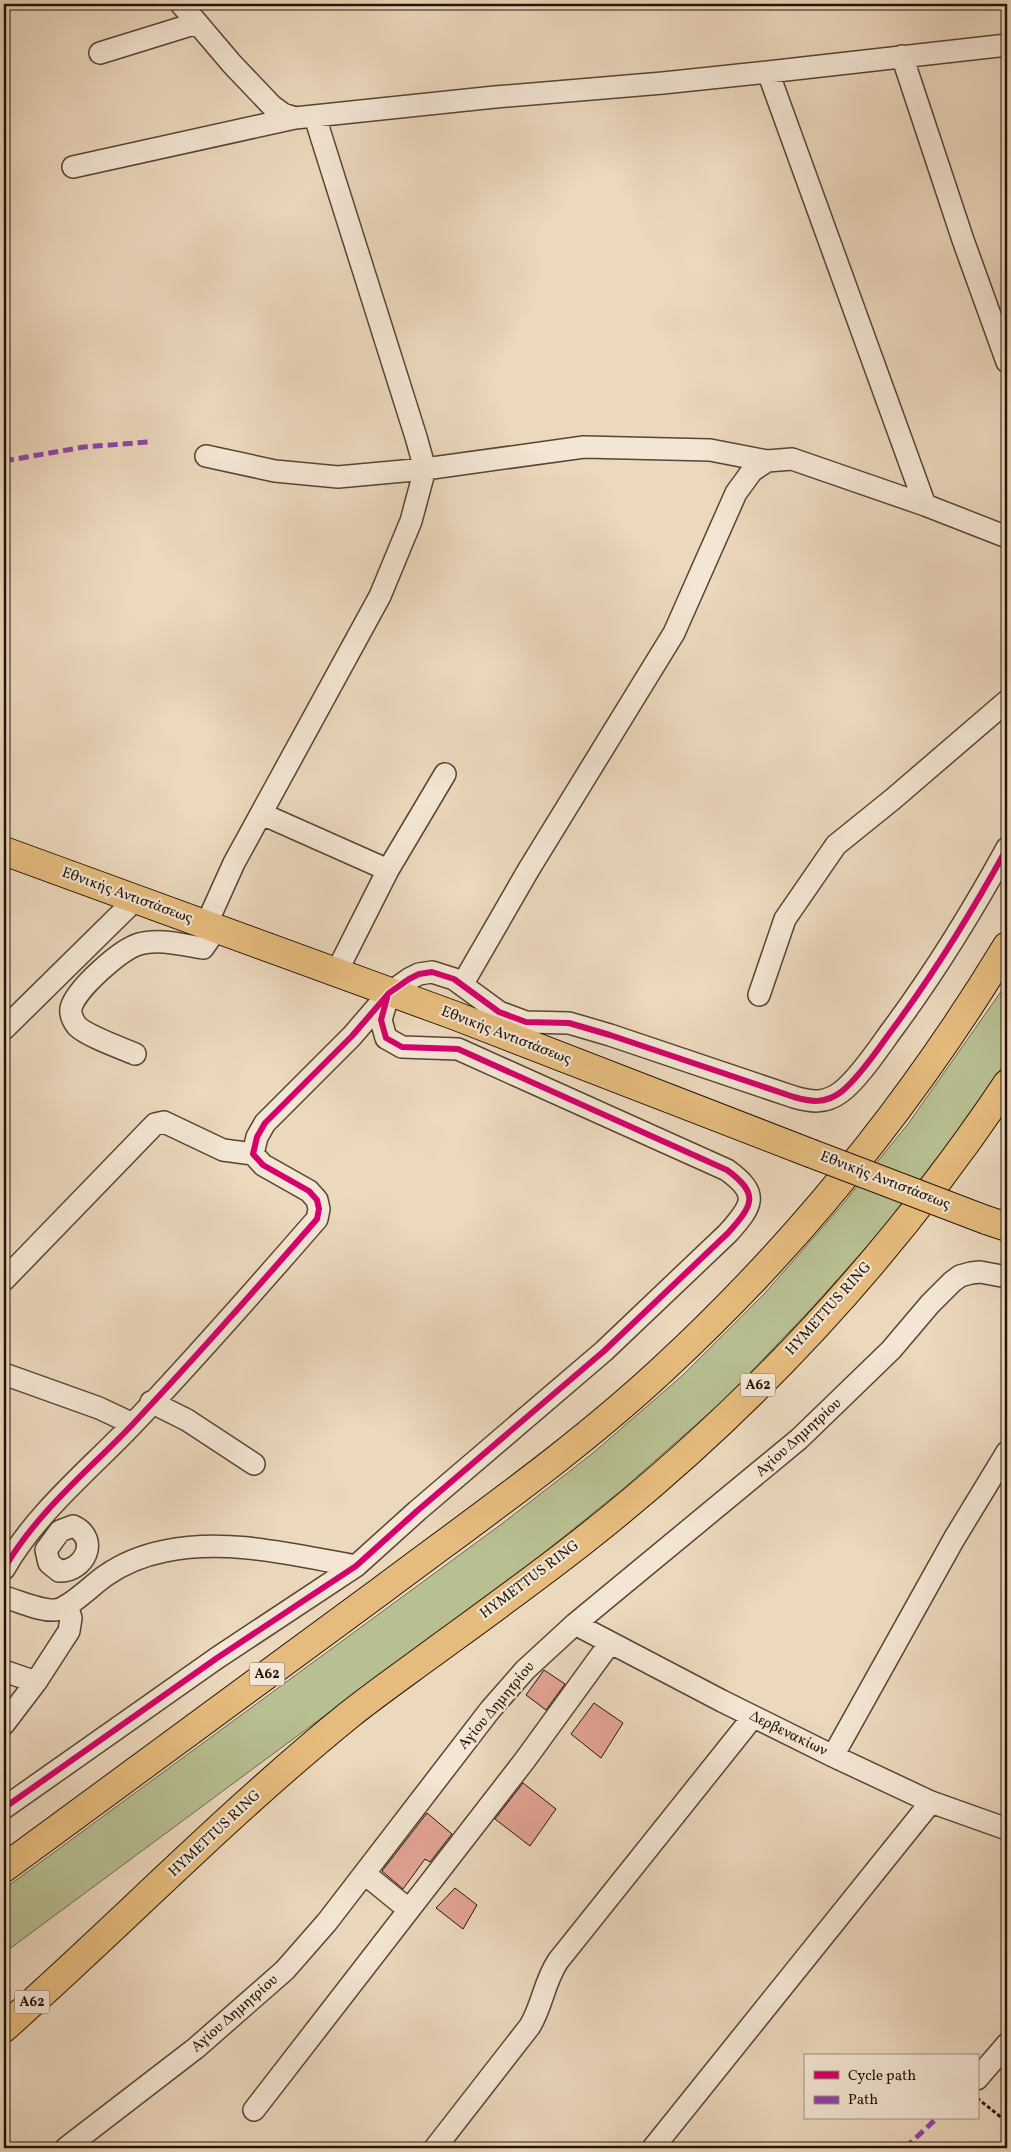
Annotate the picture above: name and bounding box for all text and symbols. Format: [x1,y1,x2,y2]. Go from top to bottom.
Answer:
street label: Εθνικής Αντιστάσεως [58,863,196,930]
street label: Εθνικής Αντιστάσεως [438,1001,574,1071]
street label: Εθνικής Αντιστάσεως [817,1146,953,1216]
street label: HYMETTUS RING [781,1258,877,1360]
road number: Α62 [740,1374,776,1396]
street label: Αγίου Δημητρίου [751,1394,847,1482]
street label: HYMETTUS RING [476,1536,584,1624]
street label: Αγίου Δημητρίου [454,1657,540,1755]
road number: Α62 [250,1662,284,1686]
street label: Δερβενακίων [745,1706,831,1762]
street label: HYMETTUS RING [164,1786,266,1882]
street label: Αγίου Δημητρίου [187,1970,283,2058]
road number: Α62 [15,1990,50,2014]
legend [804,2054,978,2120]
text: Cycle path [848,2066,916,2087]
text: Path [848,2090,878,2111]

